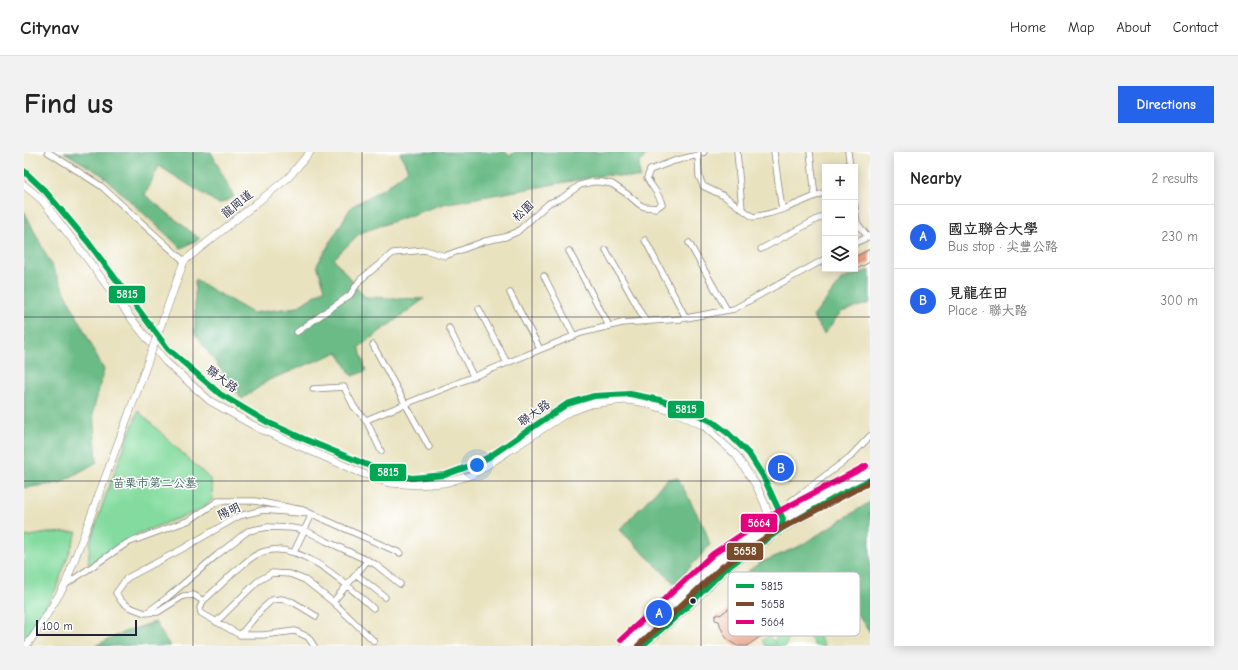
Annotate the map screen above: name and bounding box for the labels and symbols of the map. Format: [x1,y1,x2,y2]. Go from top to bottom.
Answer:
street label: 龍岡道 [219,187,255,221]
street label: 松園 [509,198,537,224]
line badge: 5815 [108,285,146,304]
text: 5815 [116,288,138,301]
street label: 聯大路 [203,363,241,395]
street label: 聯大路 [515,397,553,429]
line badge: 5815 [667,400,705,419]
text: 5815 [675,403,697,416]
pin: B [768,453,794,483]
your location [467,455,487,475]
line badge: 5815 [369,463,407,482]
text: 5815 [377,466,399,479]
park label: 苗栗市第二公墓 [113,476,197,490]
street label: 陽明 [215,500,243,522]
line badge: 5664 [740,513,778,533]
text: 5664 [748,517,770,530]
line badge: 5658 [726,542,764,561]
text: 5658 [733,545,757,558]
legend [728,572,860,636]
text: 5815 [761,580,783,593]
unlabelled marker [688,596,698,606]
pin: A [646,598,672,628]
text: 5658 [761,598,785,611]
text: 5664 [761,616,784,629]
scale bar [36,618,137,637]

